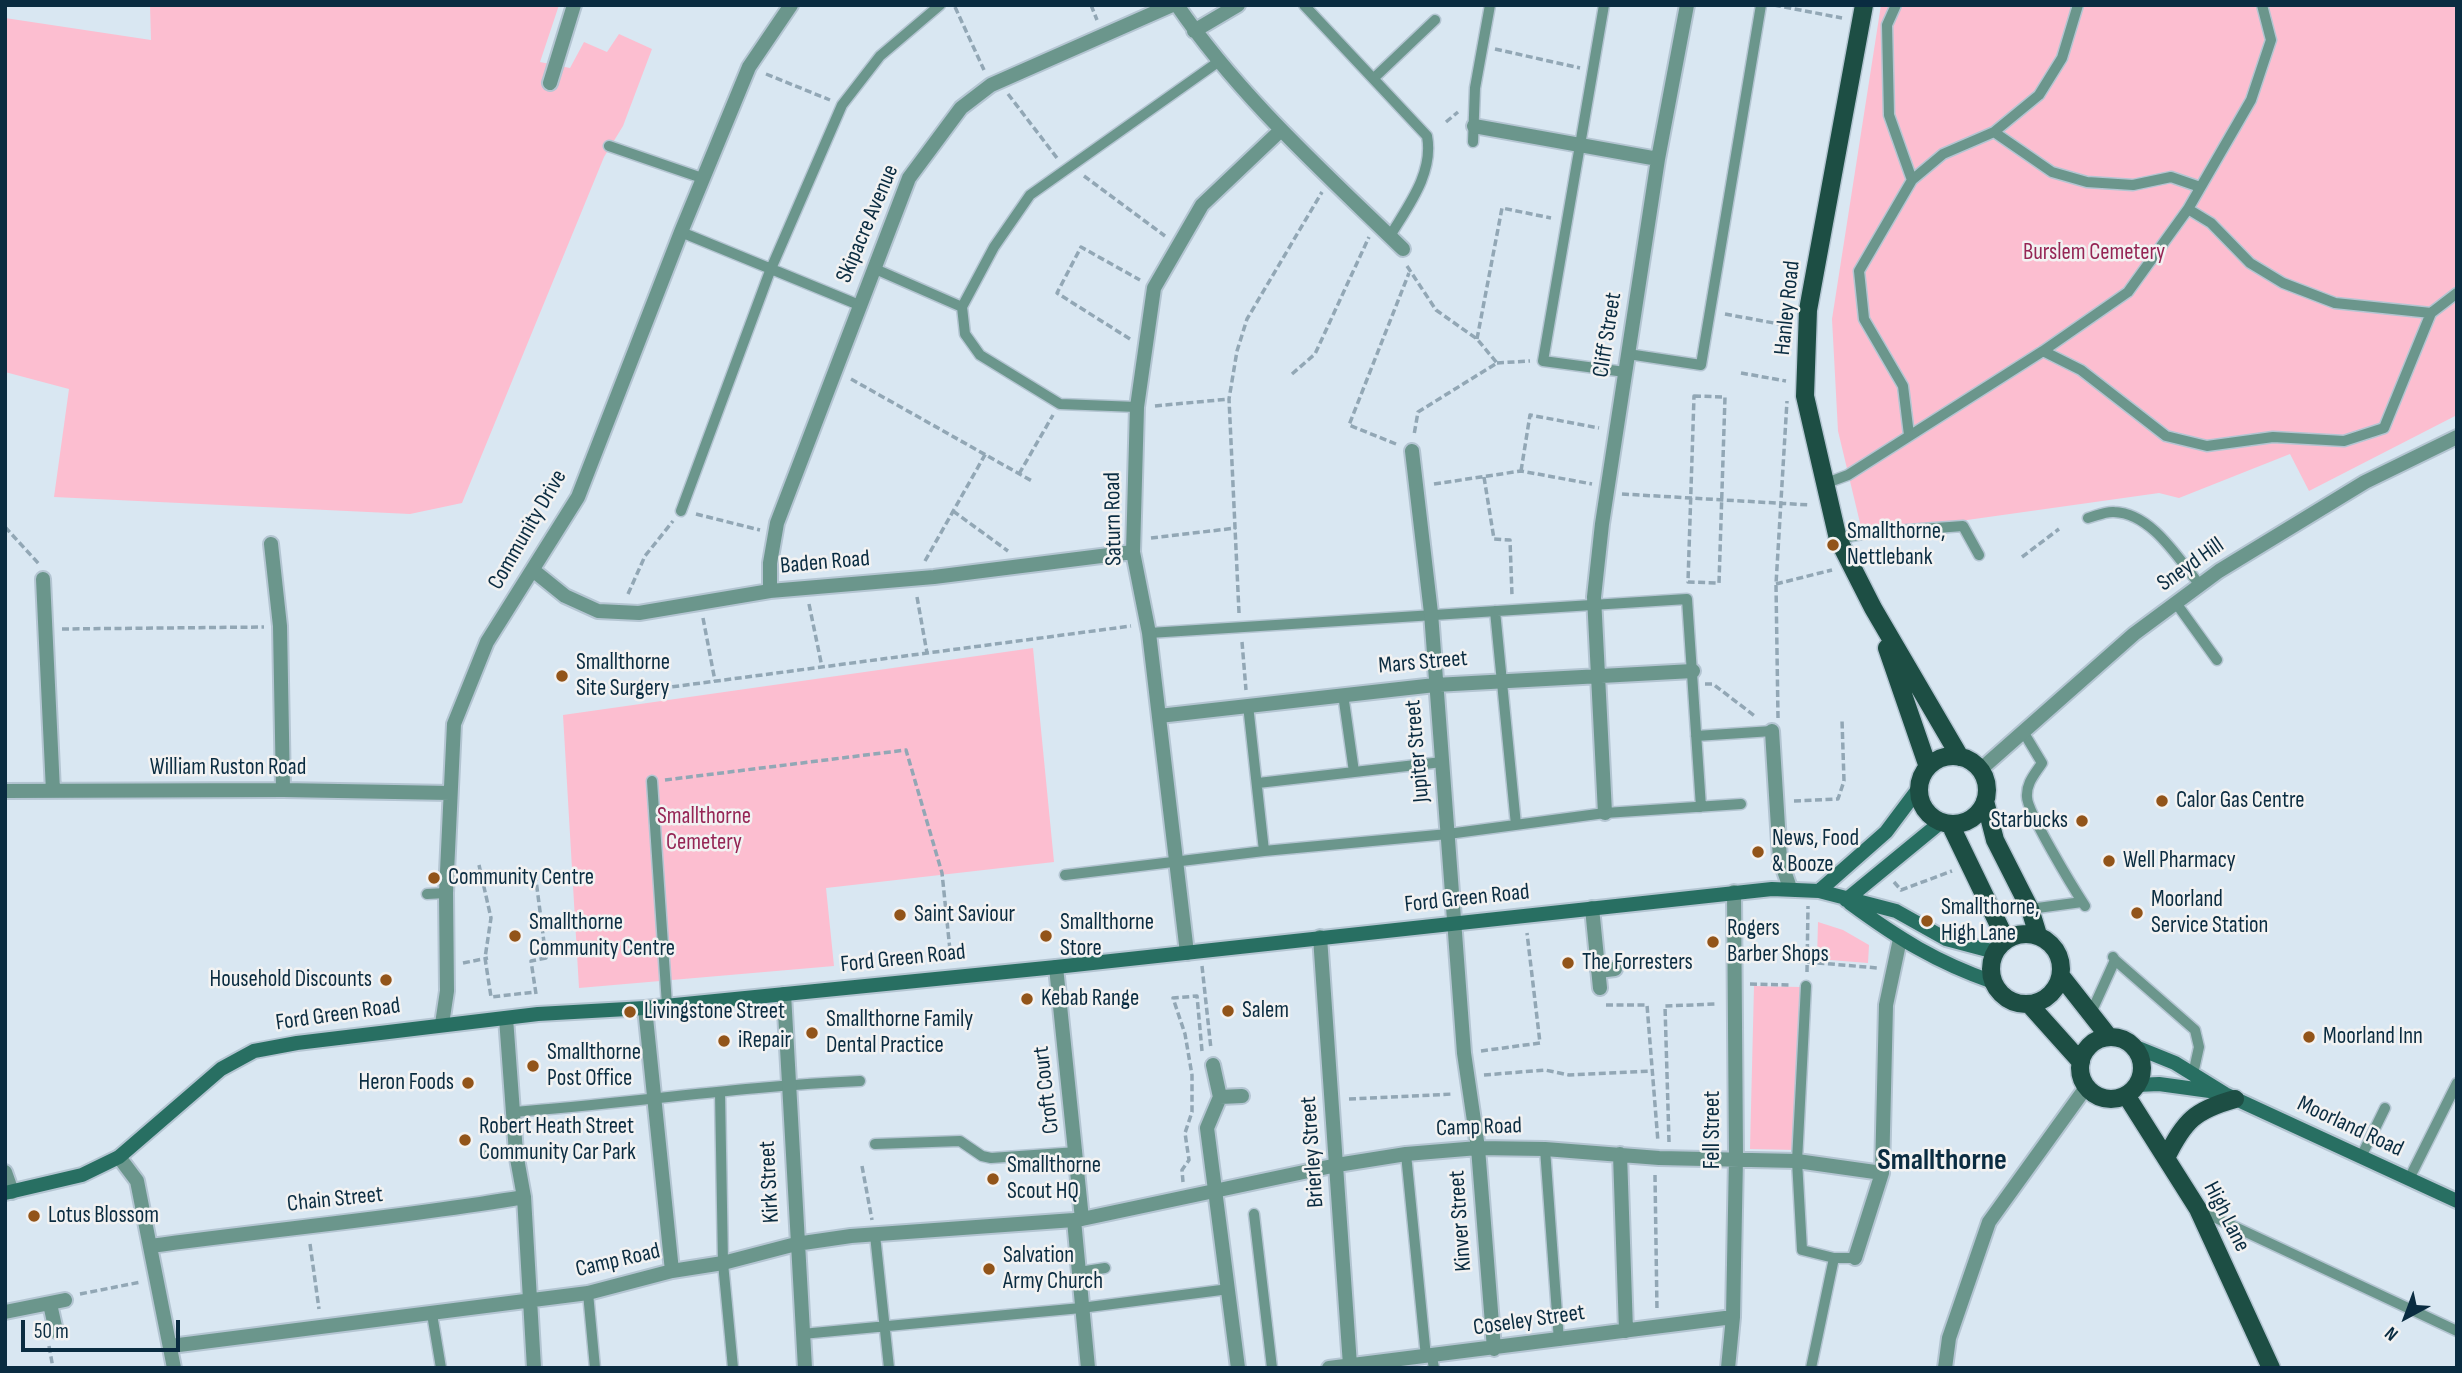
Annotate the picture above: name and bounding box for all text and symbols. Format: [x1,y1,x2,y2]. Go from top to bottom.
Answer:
street label: Skipacre Avenue [831,161,905,287]
park label: Burslem Cemetery [2023,239,2165,267]
street label: Hanley Road [1769,260,1807,356]
street label: Cliff Street [1588,291,1628,379]
street label: Community Drive [483,465,573,595]
street label: Saturn Road [1099,472,1129,566]
place label: Smallthorne, Nettlebank [1847,518,1946,572]
street label: Sneyd Hill [2152,532,2230,598]
marker: Smallthorne, Nettlebank [1825,537,1841,553]
street label: Baden Road [779,545,871,581]
street label: Mars Street [1377,645,1469,681]
place label: Smallthorne Site Surgery [576,649,670,703]
marker: Smallthorne Site Surgery [554,668,570,684]
street label: Jupiter Street [1400,698,1436,804]
street label: William Ruston Road [150,754,306,782]
place label: Calor Gas Centre [2176,787,2305,815]
marker: Calor Gas Centre [2154,793,2170,809]
park label: Smallthorne Cemetery [657,803,751,857]
place label: Starbucks [1991,807,2068,835]
marker: Starbucks [2074,813,2090,829]
place label: News, Food & Booze [1772,825,1859,879]
marker: News, Food & Booze [1750,844,1766,860]
place label: Well Pharmacy [2123,847,2236,875]
marker: Well Pharmacy [2101,853,2117,869]
place label: Community Centre [448,864,594,892]
marker: Community Centre [426,870,442,886]
street label: Ford Green Road [1403,879,1531,919]
place label: Moorland Service Station [2151,886,2268,940]
place label: Smallthorne, High Lane [1941,894,2040,948]
place label: Saint Saviour [914,901,1015,929]
marker: Moorland Service Station [2129,905,2145,921]
marker: Saint Saviour [892,907,908,923]
place label: Smallthorne Community Centre [529,909,675,963]
place label: Smallthorne Store [1060,909,1154,963]
marker: Smallthorne, High Lane [1919,913,1935,929]
place label: Rogers Barber Shops [1727,915,1829,969]
marker: Smallthorne Community Centre [507,928,523,944]
marker: Smallthorne Store [1038,928,1054,944]
marker: Rogers Barber Shops [1705,934,1721,950]
street label: Ford Green Road [839,939,967,979]
place label: The Forresters [1582,949,1693,977]
marker: The Forresters [1560,955,1576,971]
place label: Household Discounts [210,966,372,994]
marker: Household Discounts [378,972,394,988]
place label: Kebab Range [1041,985,1139,1013]
marker: Kebab Range [1019,991,1035,1007]
street label: Ford Green Road [274,993,402,1037]
place label: Salem [1242,997,1289,1025]
place label: Livingstone Street [644,998,785,1026]
marker: Salem [1220,1003,1236,1019]
marker: Livingstone Street [622,1004,638,1020]
place label: Smallthorne Family Dental Practice [826,1006,973,1060]
place label: Moorland Inn [2323,1023,2423,1051]
marker: Smallthorne Family Dental Practice [804,1025,820,1041]
place label: iRepair [738,1027,791,1055]
marker: Moorland Inn [2301,1029,2317,1045]
marker: iRepair [716,1033,732,1049]
place label: Smallthorne Post Office [547,1039,641,1093]
street label: Croft Court [1028,1045,1066,1135]
marker: Smallthorne Post Office [525,1058,541,1074]
place label: Heron Foods [358,1069,454,1097]
marker: Heron Foods [460,1075,476,1091]
street label: Moorland Road [2293,1090,2407,1164]
street label: Fell Street [1699,1091,1727,1169]
street label: Brierley Street [1295,1095,1331,1209]
place label: Robert Heath Street Community Car Park [479,1113,636,1167]
street label: Camp Road [1436,1113,1522,1143]
marker: Robert Heath Street Community Car Park [457,1132,473,1148]
street label: Kirk Street [754,1140,786,1224]
district label: Smallthorne [1877,1143,2007,1179]
place label: Smallthorne Scout HQ [1007,1152,1101,1206]
street label: Kinver Street [1444,1170,1478,1272]
marker: Smallthorne Scout HQ [985,1171,1001,1187]
street label: High Lane [2197,1177,2255,1257]
street label: Chain Street [286,1181,384,1219]
place label: Lotus Blossom [48,1202,159,1230]
marker: Lotus Blossom [26,1208,42,1224]
street label: Camp Road [573,1238,663,1284]
place label: Salvation Army Church [1003,1242,1103,1296]
marker: Salvation Army Church [981,1261,997,1277]
north arrow [2371,1282,2441,1352]
street label: Coseley Street [1471,1300,1587,1342]
scale bar [24,1306,184,1350]
text: 50 m [34,1319,69,1344]
text: N [2381,1321,2403,1345]

